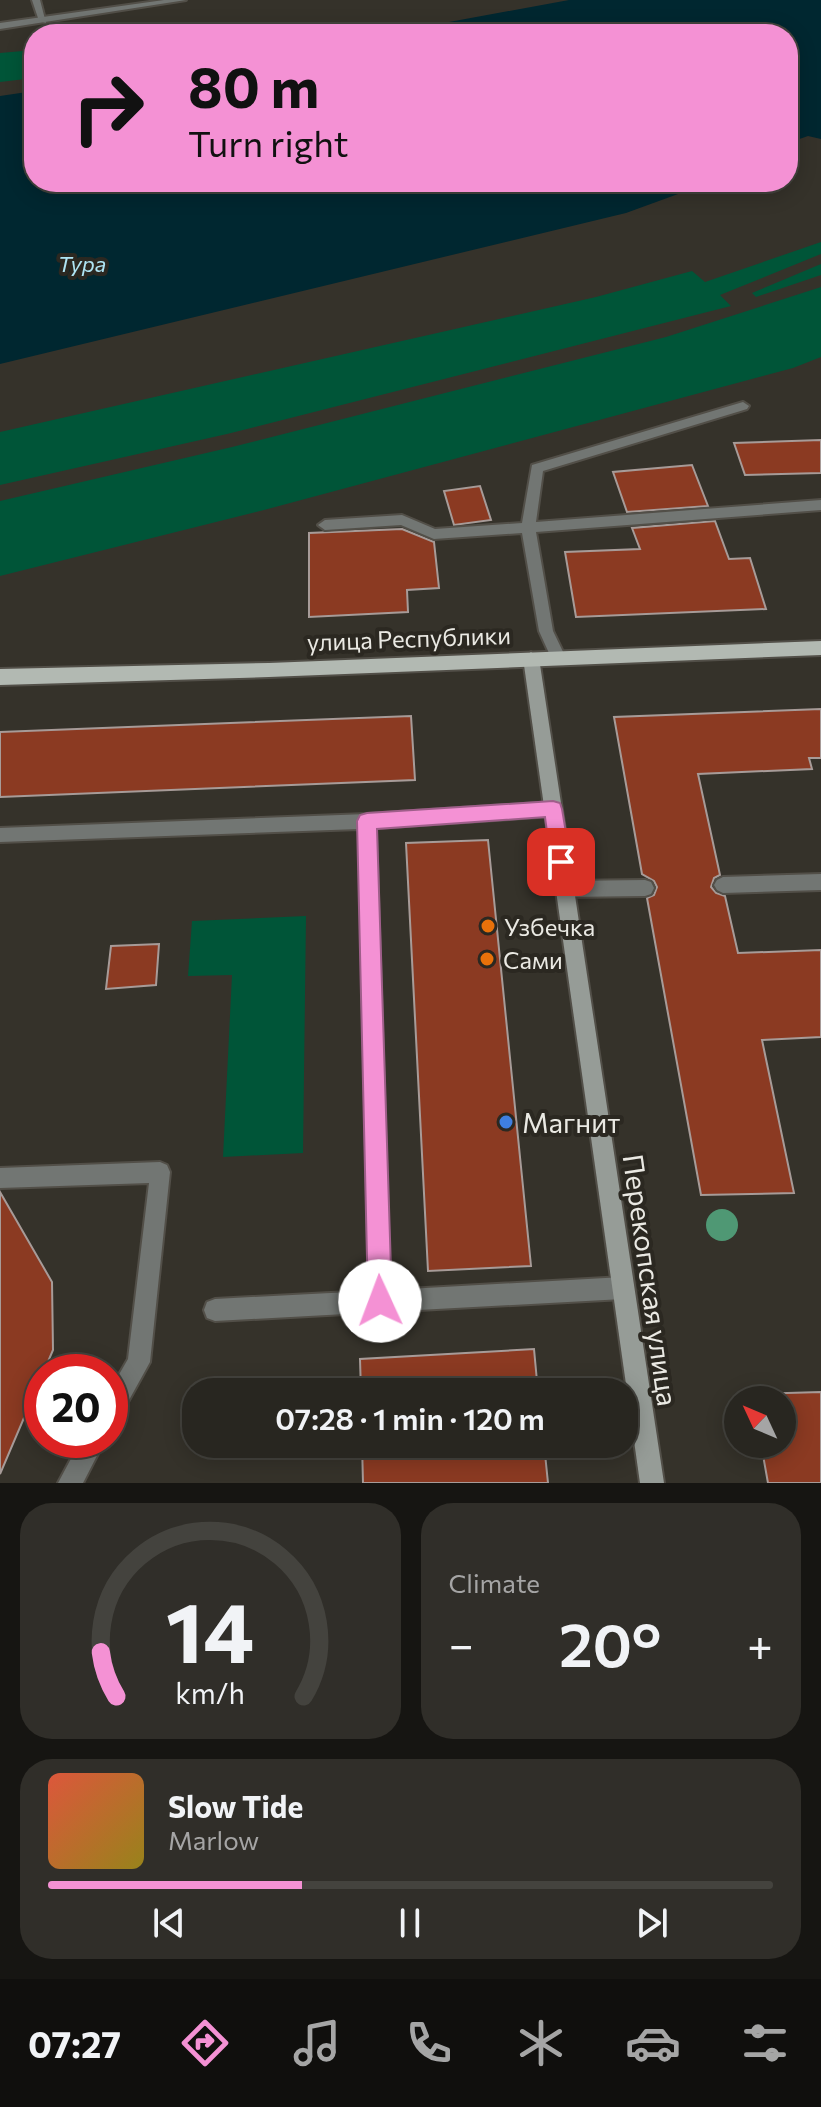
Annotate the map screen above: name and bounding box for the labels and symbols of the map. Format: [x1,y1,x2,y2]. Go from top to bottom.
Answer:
water label: Тура [58,250,106,277]
street label: улица Республики [307,620,511,656]
pin [527,828,595,896]
place label: Узбечка [504,912,595,941]
marker: Узбечка [479,917,497,935]
place label: Сами [503,945,563,974]
marker: Сами [478,950,496,968]
place label: Магнит [522,1105,621,1139]
marker: Магнит [497,1113,515,1131]
street label: Перекопская улица [617,1152,685,1408]
position arrow [338,1259,422,1343]
speed limit sign: 20 [24,1354,128,1458]
north arrow [724,1386,796,1458]

